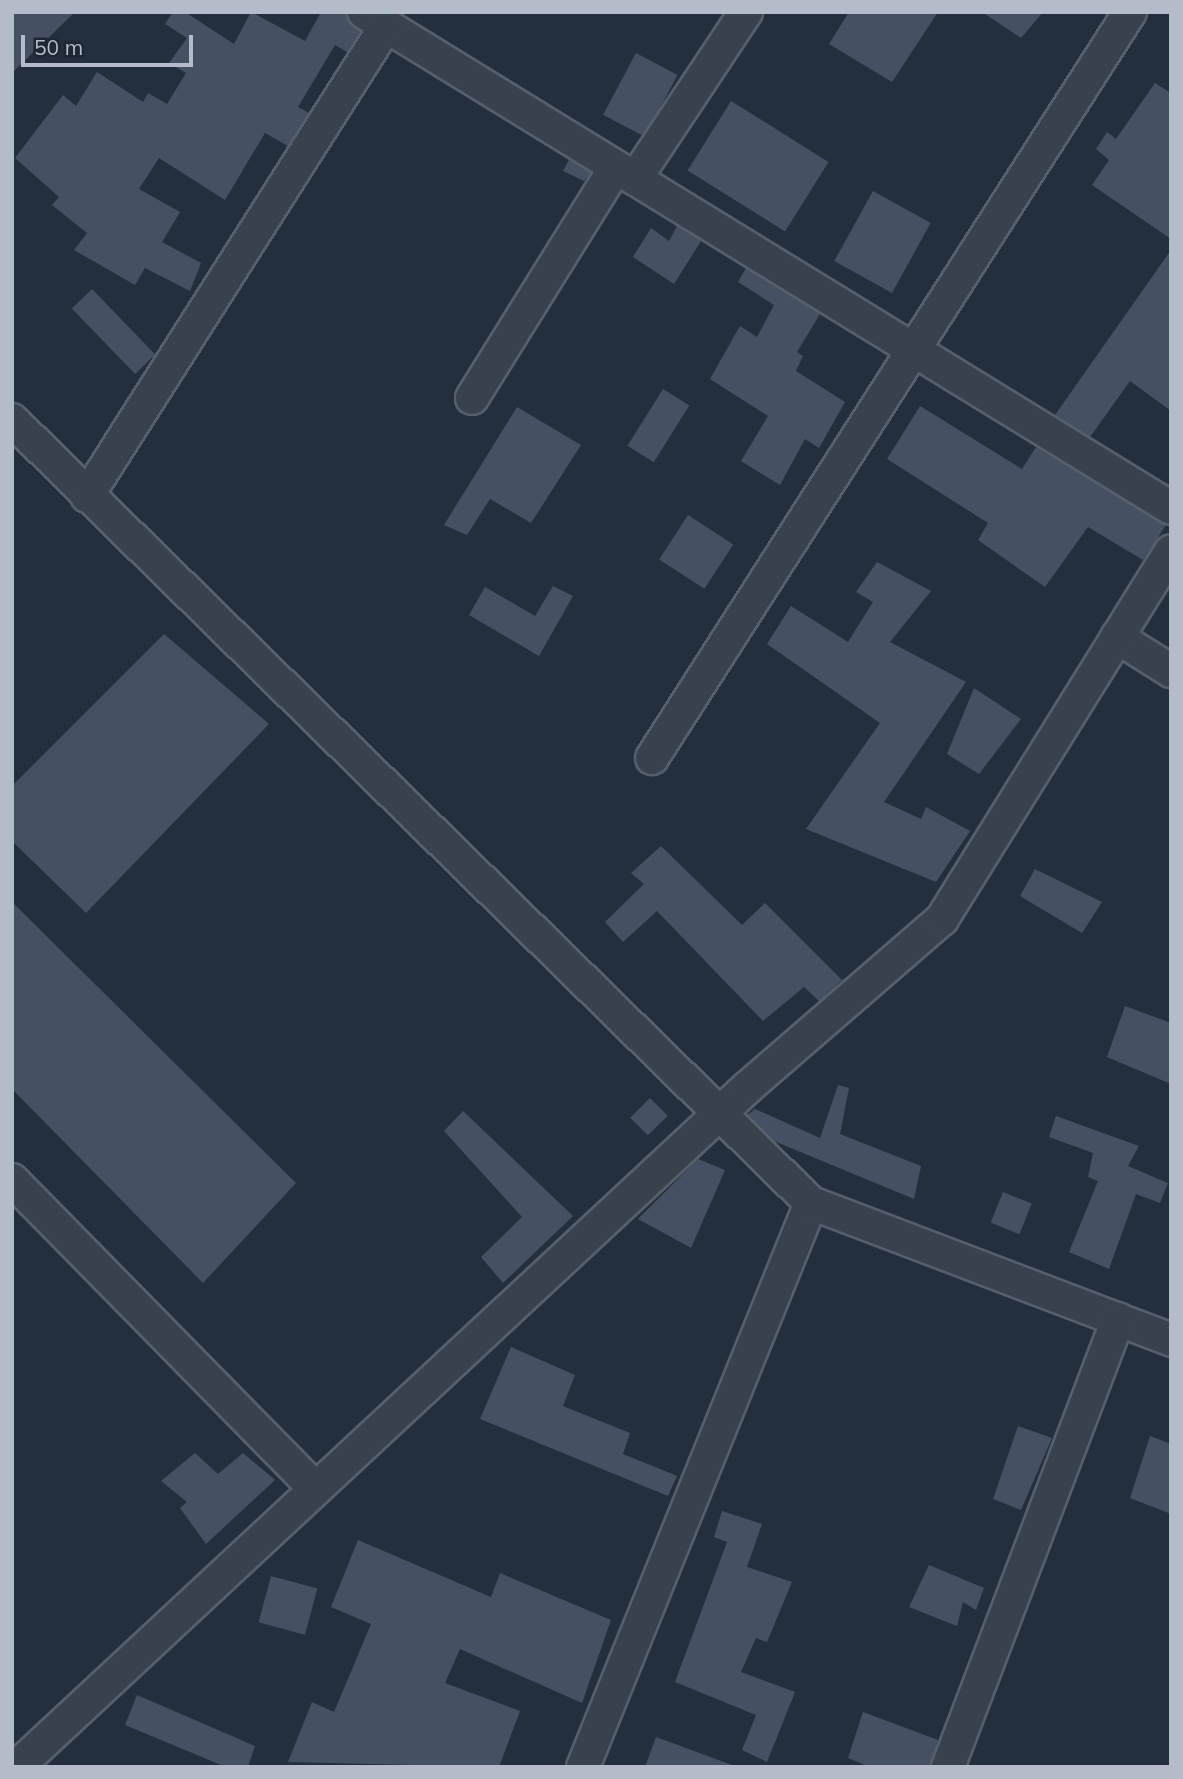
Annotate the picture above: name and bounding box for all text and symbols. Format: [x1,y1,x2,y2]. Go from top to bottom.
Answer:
scale bar [24,21,196,65]
text: 50 m [34,34,83,60]

